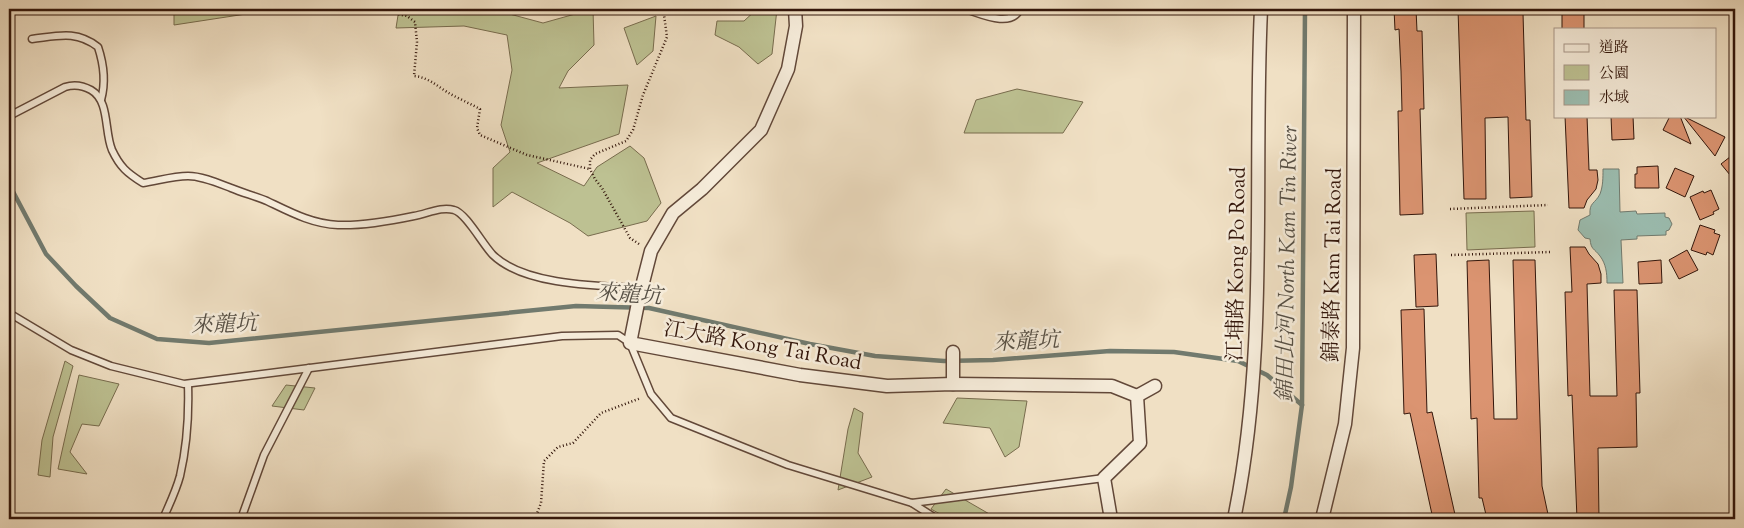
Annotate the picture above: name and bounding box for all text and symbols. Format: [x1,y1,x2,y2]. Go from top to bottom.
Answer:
legend [1554,28,1716,118]
text: 道路 [1599,38,1629,59]
text: 公園 [1599,64,1629,85]
text: 水域 [1599,88,1629,109]
water label: 錦田北河 North Kam Tin River [1271,125,1307,403]
street label: 江埔路 Kong Po Road [1221,167,1255,361]
street label: 錦泰路 Kam Tai Road [1317,167,1351,363]
water label: 來龍坑 [595,278,666,314]
water label: 來龍坑 [191,309,261,343]
street label: 江大路 Kong Tai Road [661,315,864,379]
water label: 來龍坑 [992,325,1063,361]

